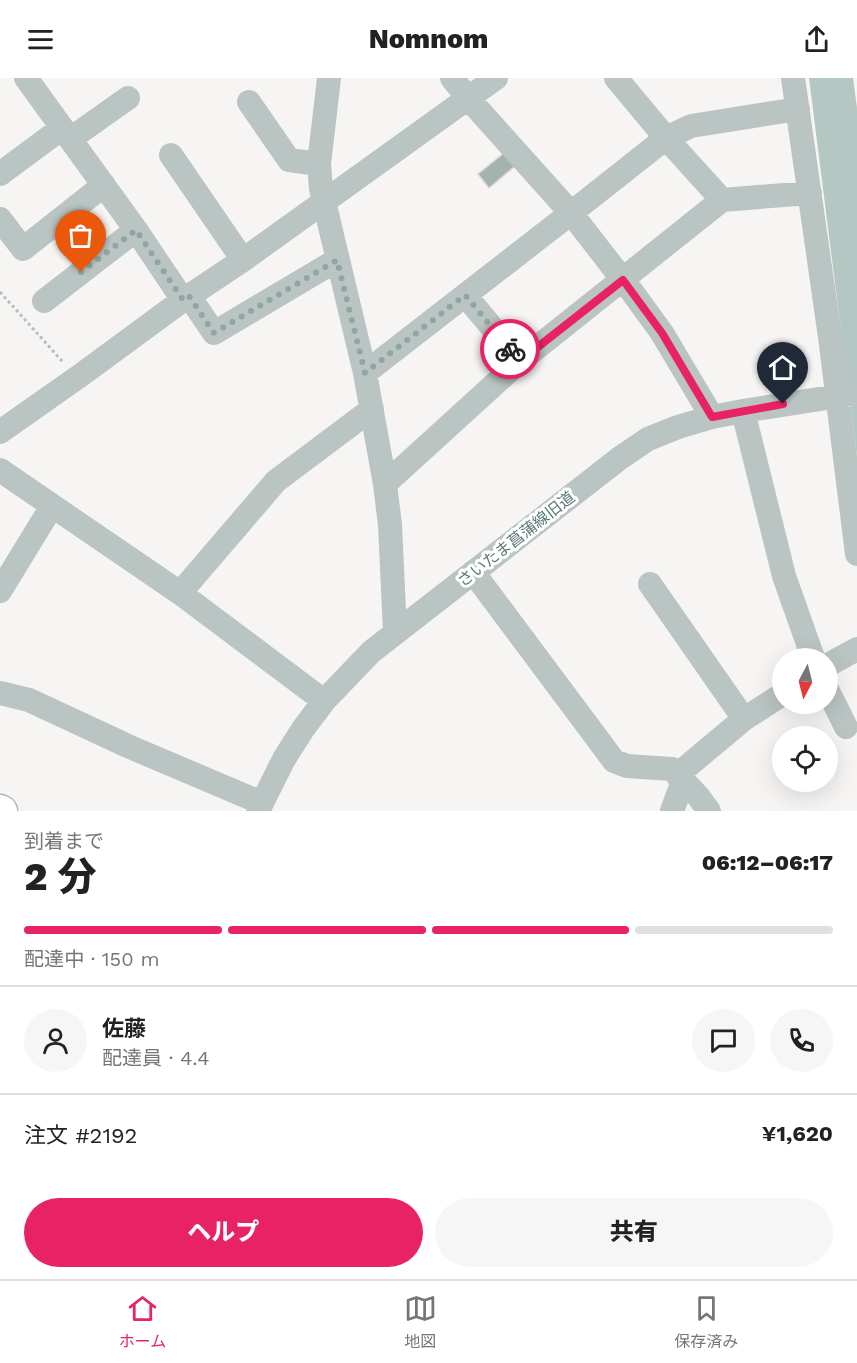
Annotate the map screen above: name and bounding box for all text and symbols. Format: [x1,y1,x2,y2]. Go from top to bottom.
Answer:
icon: menu [24,23,57,56]
text: Nomnom [369,23,488,55]
icon: share [800,23,833,56]
pin [55,210,106,272]
icon: bag [64,219,97,252]
courier [480,319,540,379]
icon: bike [494,333,527,366]
pin [757,342,808,404]
icon: home [766,351,799,384]
street label: さいたま菖蒲線旧道 [454,487,578,591]
north arrow [772,648,838,714]
map controls [772,648,838,792]
button: locate [772,726,838,792]
text: 到着まで [24,829,104,853]
text: 06:12–06:17 [702,850,833,875]
text: 2 分 [24,854,97,899]
text: 配達中 · 150 m [24,947,160,971]
button: person [24,1009,87,1072]
button: chat [692,1009,755,1072]
button: phone [770,1009,833,1072]
text: 佐藤 [102,1016,146,1041]
text: 配達員 · 4.4 [102,1046,210,1070]
text: ¥1,620 [762,1121,833,1146]
text: 注文 #2192 [24,1123,137,1148]
button: ヘルプ [24,1198,423,1267]
button: 共有 [435,1198,833,1267]
tab: ホーム [119,1292,166,1352]
tab: 地図 [404,1292,437,1352]
tab: 保存済み [674,1292,738,1352]

